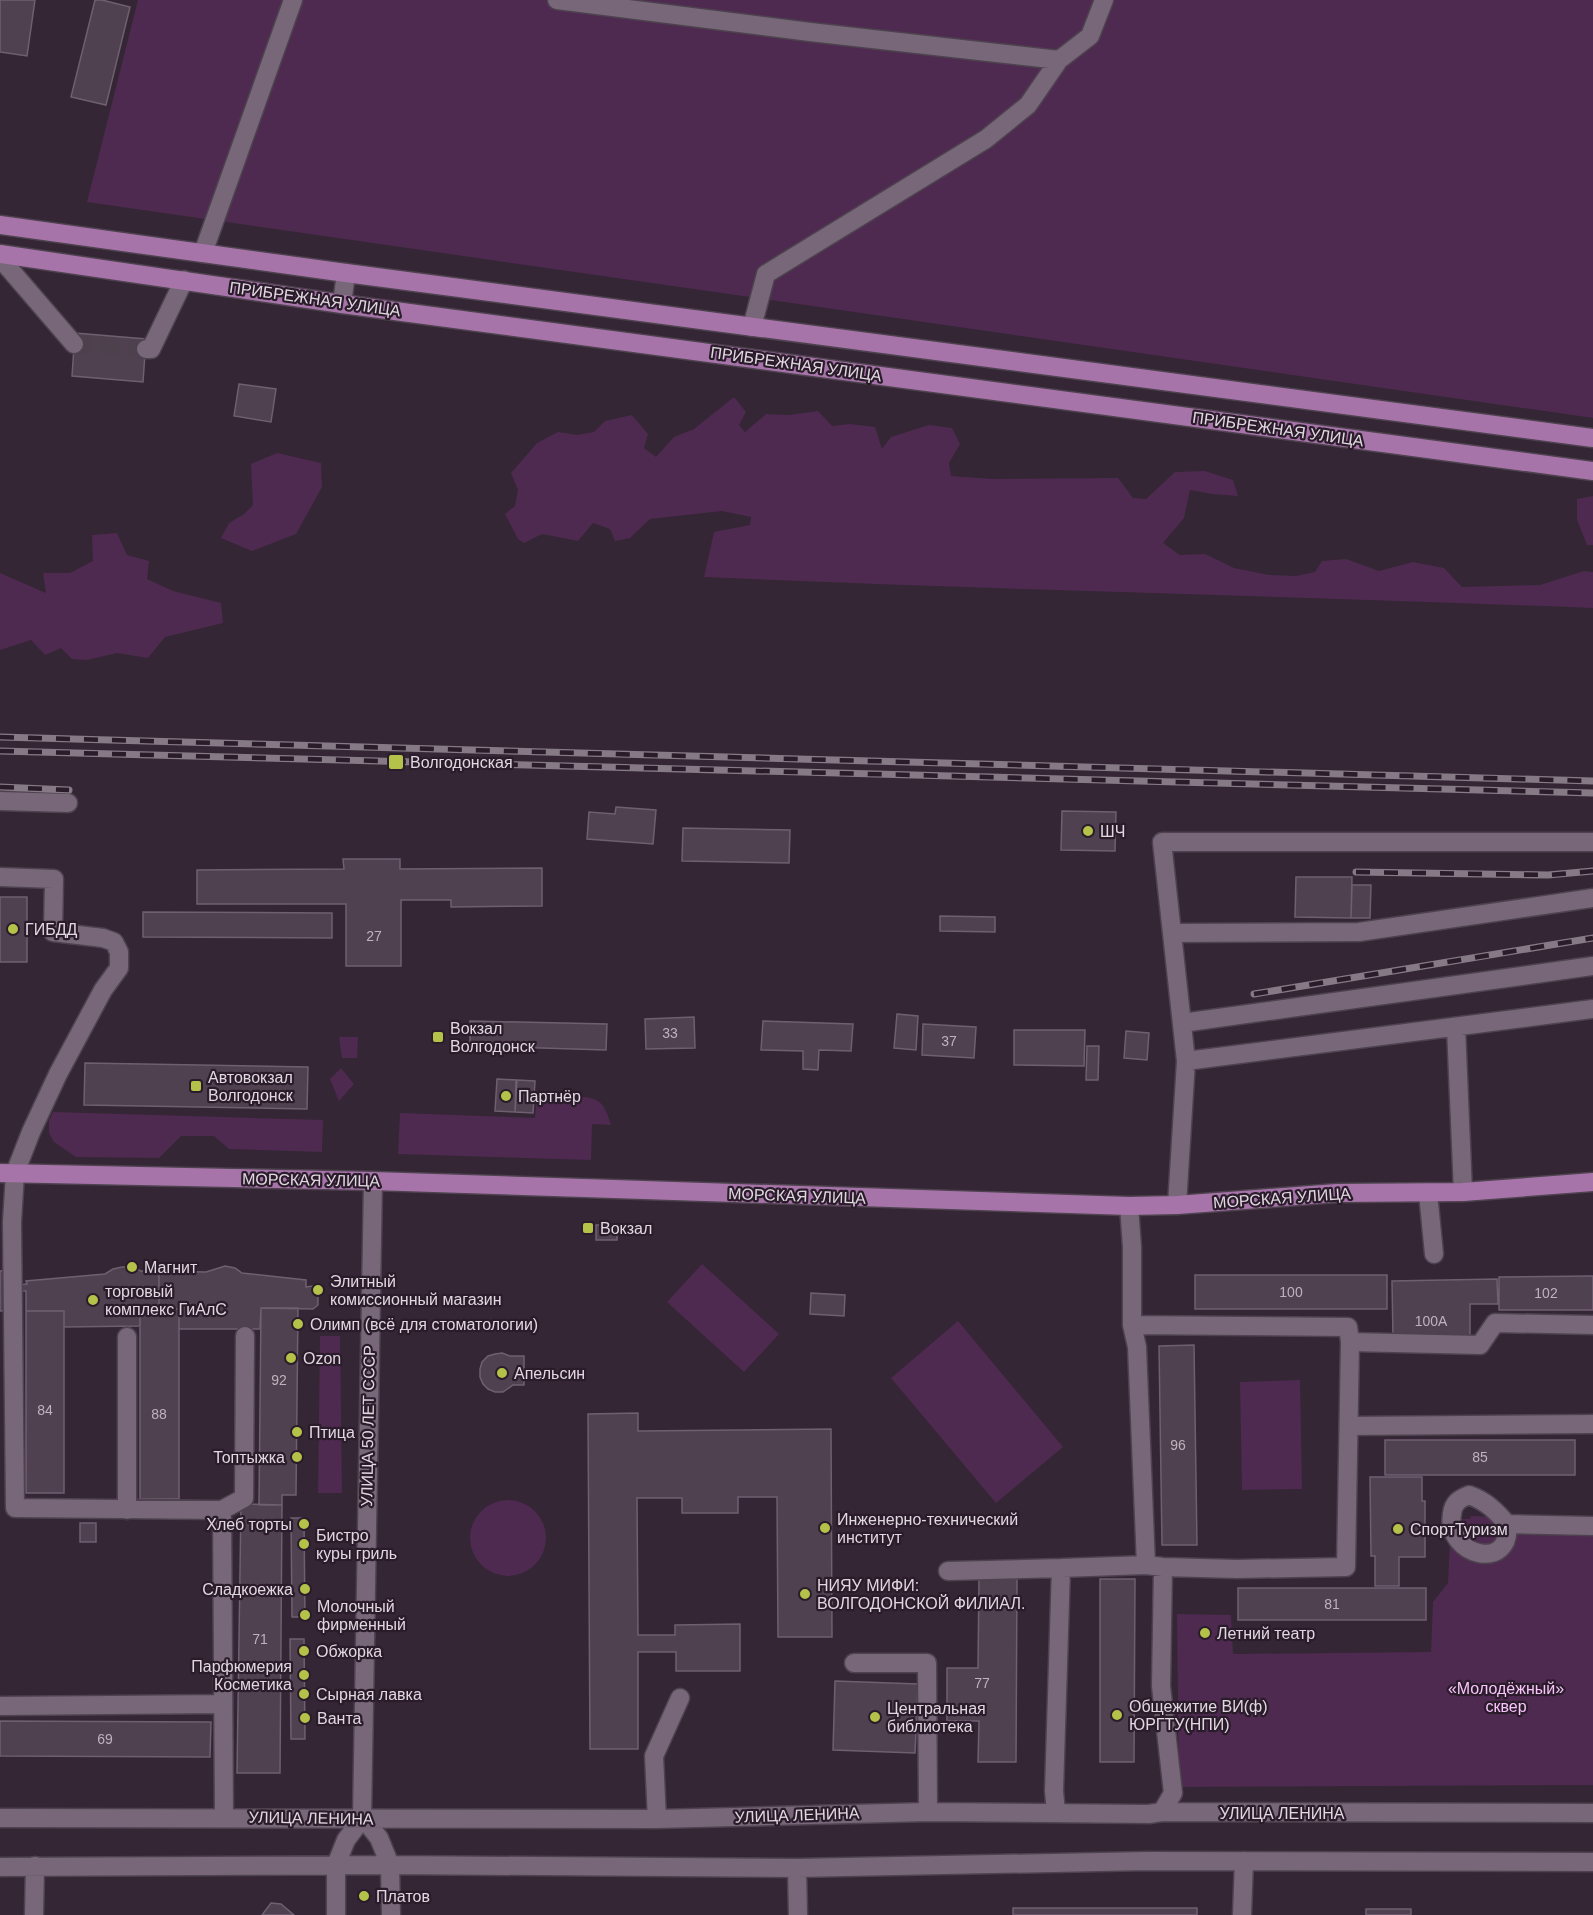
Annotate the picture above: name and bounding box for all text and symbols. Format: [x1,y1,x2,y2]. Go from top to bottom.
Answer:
street label: ПРИБРЕЖНАЯ УЛИЦА [228,279,402,319]
street label: ПРИБРЕЖНАЯ УЛИЦА [709,344,883,384]
street label: ПРИБРЕЖНАЯ УЛИЦА [1191,409,1365,449]
marker: Волгодонская [387,753,405,771]
place label: Волгодонская [410,754,513,771]
place label: ШЧ [1100,823,1125,840]
marker: ШЧ [1081,824,1095,838]
place label: ГИБДД [25,921,78,938]
marker: ГИБДД [6,922,20,936]
house number: 27 [366,928,382,944]
place label: Вокзал Волгодонск [450,1020,536,1055]
house number: 33 [662,1025,678,1041]
marker: Вокзал Волгодонск [431,1030,445,1044]
house number: 37 [941,1033,957,1049]
place label: Автовокзал Волгодонск [208,1069,294,1104]
marker: Автовокзал Волгодонск [189,1079,203,1093]
place label: Партнёр [518,1088,581,1105]
marker: Партнёр [499,1089,513,1103]
street label: МОРСКАЯ УЛИЦА [242,1170,380,1190]
street label: МОРСКАЯ УЛИЦА [728,1185,867,1207]
street label: МОРСКАЯ УЛИЦА [1213,1185,1352,1211]
place label: Вокзал [600,1220,652,1237]
marker: Вокзал [581,1221,595,1235]
place label: Магнит [144,1259,198,1276]
marker: Магнит [125,1260,139,1274]
place label: Элитный комиссионный магазин [330,1273,502,1308]
place label: торговый комплекс ГиАлС [105,1283,227,1318]
marker: Элитный комиссионный магазин [311,1283,325,1297]
house number: 100 [1279,1284,1303,1300]
house number: 102 [1534,1285,1558,1301]
marker: торговый комплекс ГиАлС [86,1293,100,1307]
house number: 100А [1415,1313,1448,1329]
place label: Олимп (всё для стоматологии) [310,1316,538,1333]
marker: Олимп (всё для стоматологии) [291,1317,305,1331]
street label: УЛИЦА 50 ЛЕТ СССР [358,1345,378,1507]
place label: Ozon [303,1350,341,1367]
marker: Ozon [284,1351,298,1365]
place label: Апельсин [514,1365,585,1382]
marker: Апельсин [495,1366,509,1380]
house number: 92 [271,1372,287,1388]
house number: 84 [37,1402,53,1418]
house number: 88 [151,1406,167,1422]
place label: Птица [309,1424,355,1441]
marker: Птица [290,1425,304,1439]
house number: 96 [1170,1437,1186,1453]
place label: Топтыжка [213,1449,285,1466]
house number: 85 [1472,1449,1488,1465]
marker: Топтыжка [290,1450,304,1464]
place label: Инженерно-технический институт [837,1511,1018,1546]
place label: Хлеб торты [206,1516,292,1533]
marker: Хлеб торты [297,1517,311,1531]
marker: Инженерно-технический институт [818,1521,832,1535]
place label: СпортТуризм [1410,1521,1508,1538]
marker: СпортТуризм [1391,1522,1405,1536]
place label: Бистро куры гриль [316,1527,397,1562]
marker: Бистро куры гриль [297,1537,311,1551]
place label: НИЯУ МИФИ: ВОЛГОДОНСКОЙ ФИЛИАЛ. [817,1577,1025,1612]
place label: Сладкоежка [202,1581,293,1598]
marker: Сладкоежка [298,1582,312,1596]
marker: НИЯУ МИФИ: ВОЛГОДОНСКОЙ ФИЛИАЛ. [798,1587,812,1601]
house number: 81 [1324,1596,1340,1612]
place label: Молочный фирменный [317,1598,406,1633]
marker: Молочный фирменный [298,1608,312,1622]
place label: Летний театр [1217,1625,1315,1642]
marker: Летний театр [1198,1626,1212,1640]
house number: 71 [252,1631,268,1647]
place label: Обжорка [316,1643,382,1660]
marker: Обжорка [297,1644,311,1658]
place label: Парфюмерия Косметика [191,1658,292,1693]
marker: Парфюмерия Косметика [297,1668,311,1682]
house number: 77 [974,1675,990,1691]
park label: «Молодёжный» сквер [1448,1680,1564,1715]
place label: Сырная лавка [316,1686,422,1703]
marker: Сырная лавка [297,1687,311,1701]
place label: Общежитие ВИ(ф) ЮРГТУ(НПИ) [1129,1698,1268,1733]
place label: Центральная библиотека [887,1700,986,1735]
marker: Общежитие ВИ(ф) ЮРГТУ(НПИ) [1110,1708,1124,1722]
place label: Ванта [317,1710,362,1727]
marker: Центральная библиотека [868,1710,882,1724]
marker: Ванта [298,1711,312,1725]
house number: 69 [97,1731,113,1747]
street label: УЛИЦА ЛЕНИНА [734,1804,860,1826]
street label: УЛИЦА ЛЕНИНА [1219,1805,1345,1822]
street label: УЛИЦА ЛЕНИНА [248,1808,374,1828]
place label: Платов [376,1888,430,1905]
marker: Платов [357,1889,371,1903]

